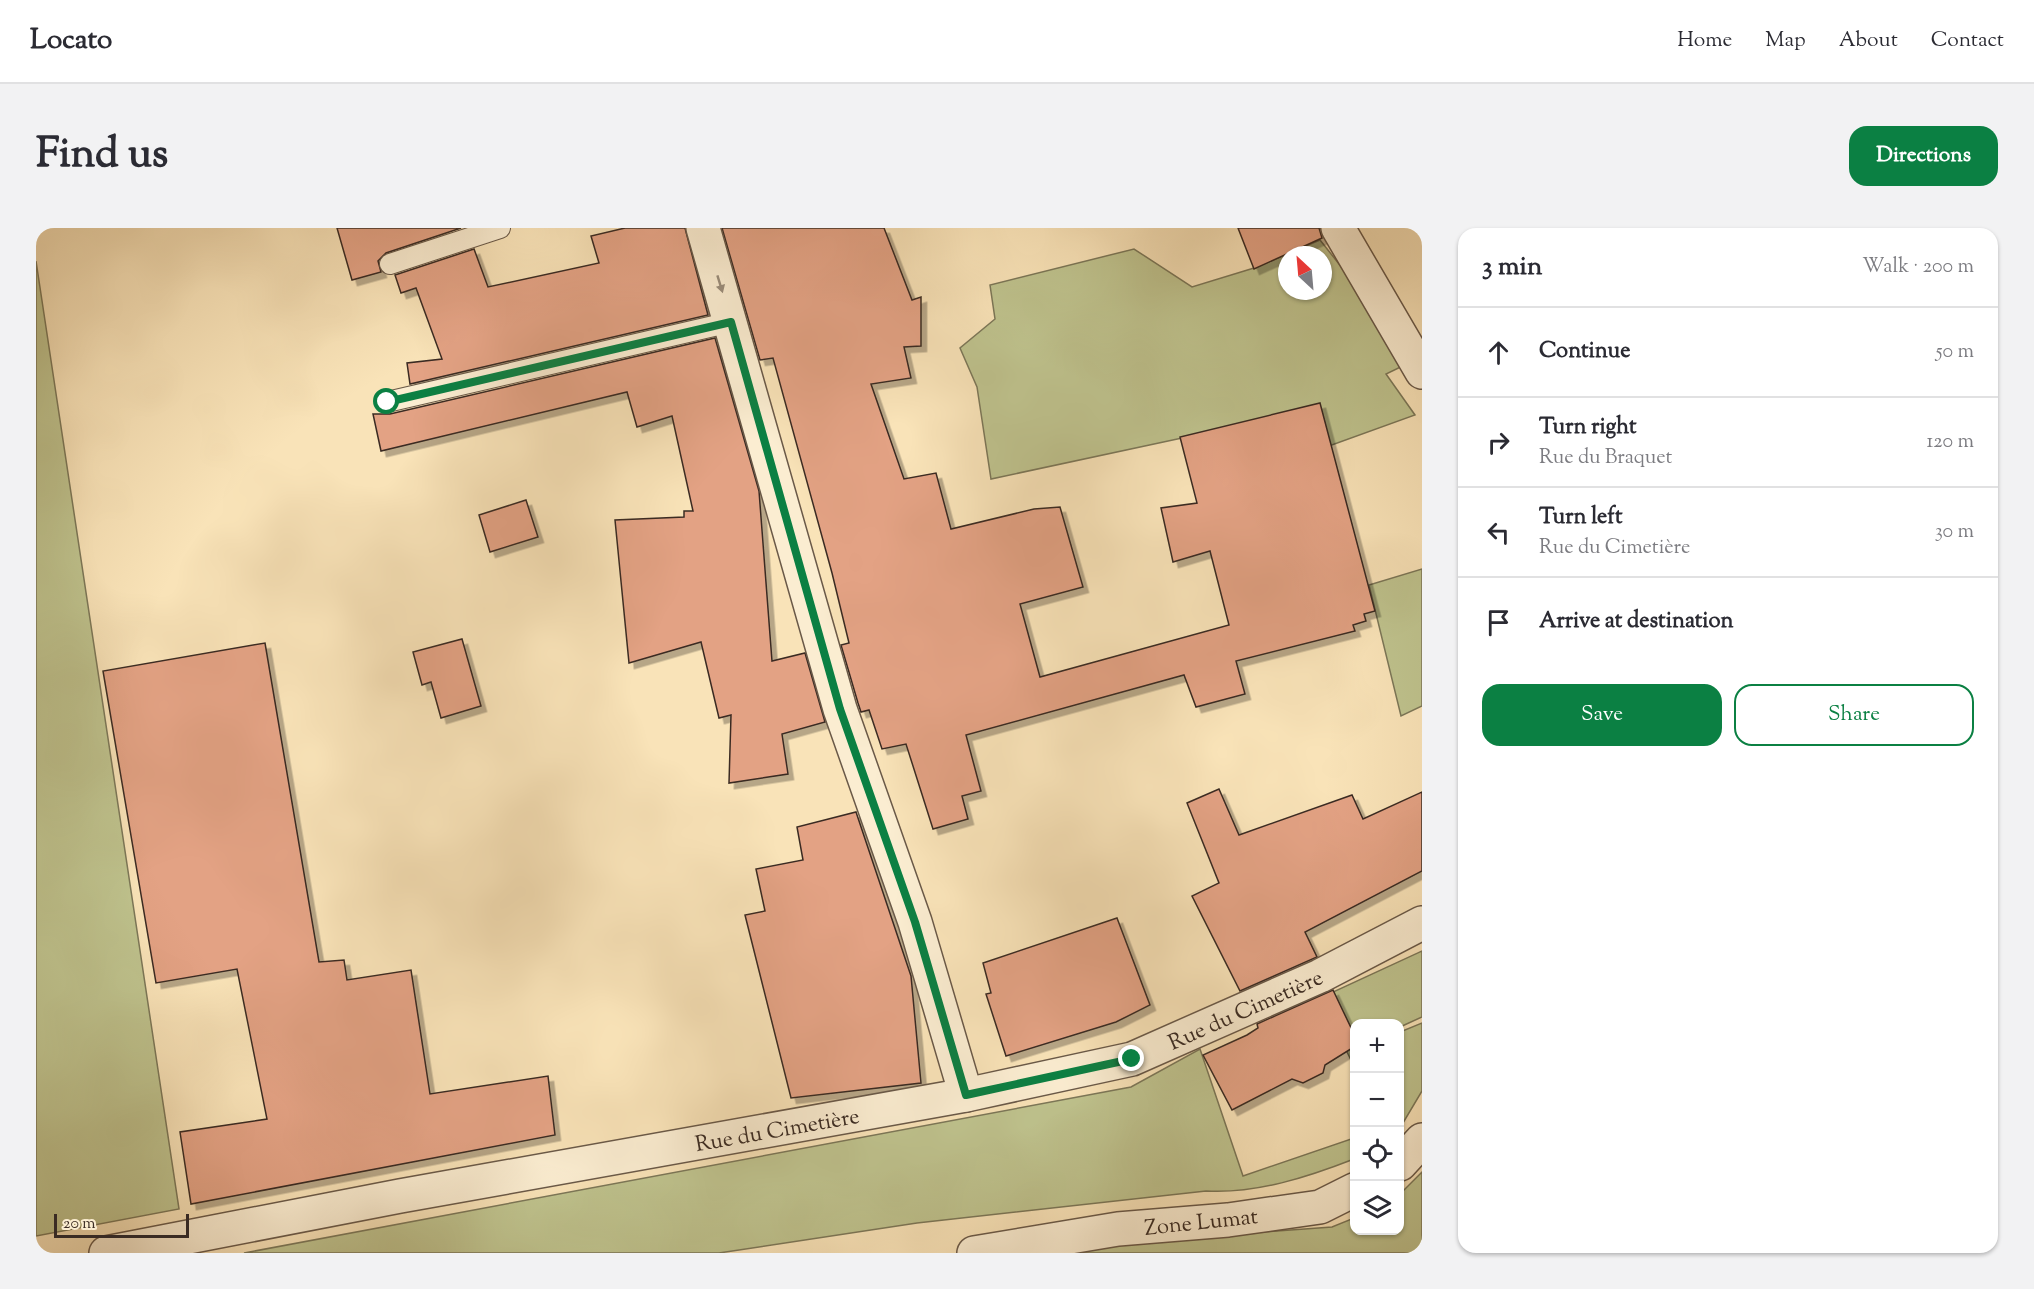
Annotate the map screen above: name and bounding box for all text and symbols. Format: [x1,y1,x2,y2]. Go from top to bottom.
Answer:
text: Locato [30,21,112,61]
text: Home [1677,26,1732,56]
text: Map [1765,26,1806,56]
text: About [1839,26,1898,56]
text: Contact [1931,26,2004,56]
text: Find us [36,126,168,186]
button: Directions [1849,126,1998,186]
north arrow [1278,246,1332,300]
text: 3 min [1482,249,1542,286]
text: Walk · 200 m [1862,253,1974,282]
one-way arrow [716,275,725,293]
icon: ahead [1482,336,1515,369]
text: Continue [1539,336,1630,368]
text: 50 m [1936,338,1974,367]
route start [373,388,399,414]
text: Turn right [1539,412,1636,444]
icon: right [1482,426,1515,459]
text: 120 m [1926,428,1974,457]
text: Rue du Braquet [1539,444,1672,473]
text: Turn left [1539,502,1622,534]
icon: left [1482,516,1515,549]
text: 30 m [1935,518,1974,547]
text: Rue du Cimetière [1539,534,1690,563]
icon: arrive [1482,606,1515,639]
text: Arrive at destination [1539,606,1734,638]
button: Save [1482,684,1722,746]
button: Share [1734,684,1974,746]
street label: Rue du Cimetière [1164,963,1329,1060]
map controls [1350,1019,1404,1235]
button: + [1350,1019,1404,1073]
route end [1118,1045,1144,1071]
button: − [1350,1073,1404,1127]
street label: Rue du Cimetière [693,1102,862,1162]
button: locate [1350,1127,1404,1181]
button: layers [1350,1181,1404,1235]
street label: Zone Lumat [1143,1202,1260,1246]
scale bar [54,1211,189,1238]
text: 20 m [63,1213,96,1236]

